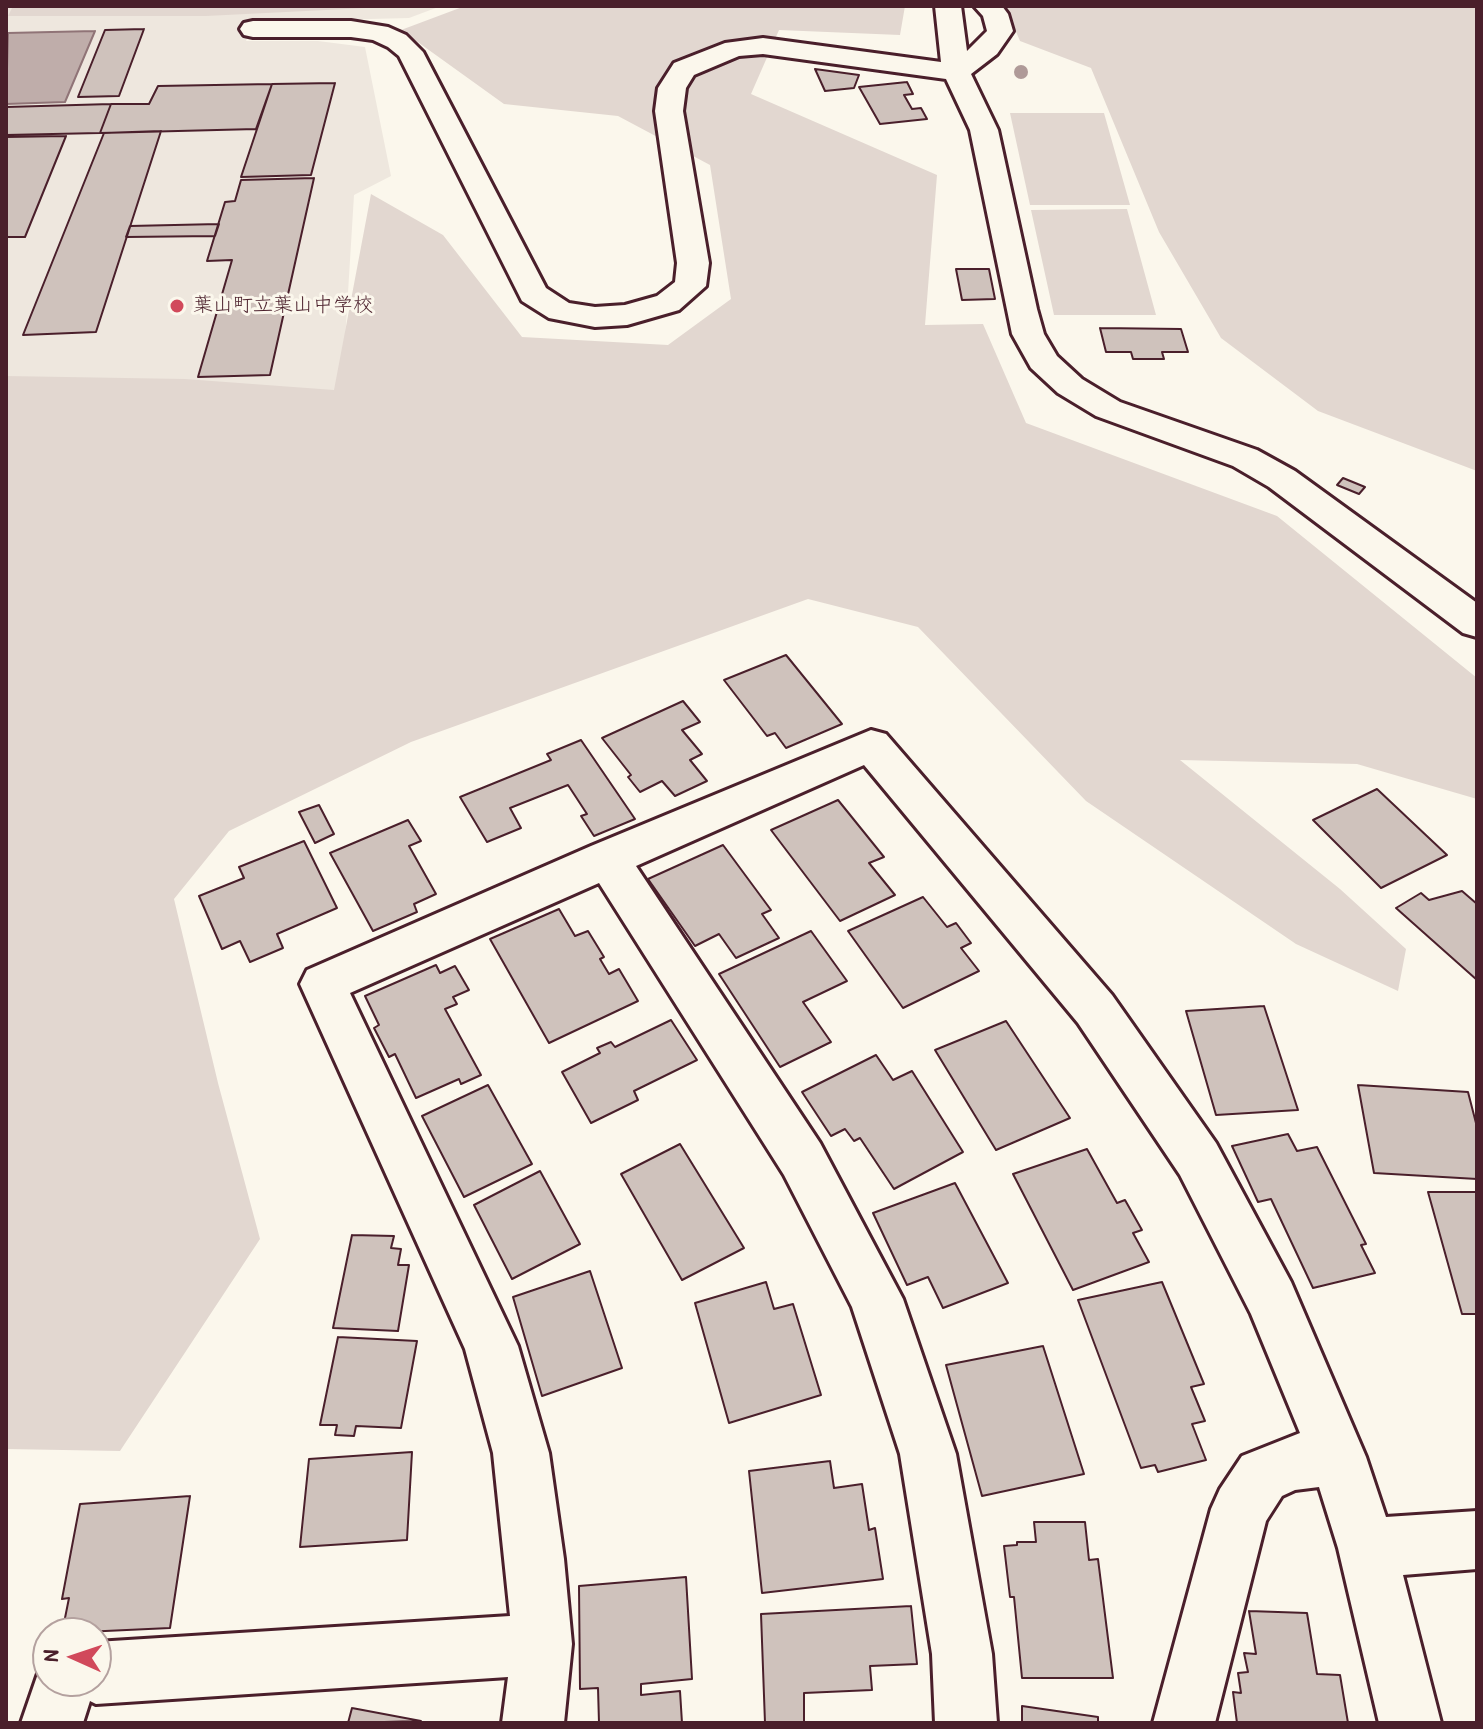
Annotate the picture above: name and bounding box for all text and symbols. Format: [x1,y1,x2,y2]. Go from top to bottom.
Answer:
place label: 葉山町立葉山中学校 [193,294,373,318]
marker: 葉山町立葉山中学校 [168,297,186,315]
north arrow [32,1617,112,1697]
text: N [35,1649,65,1662]

